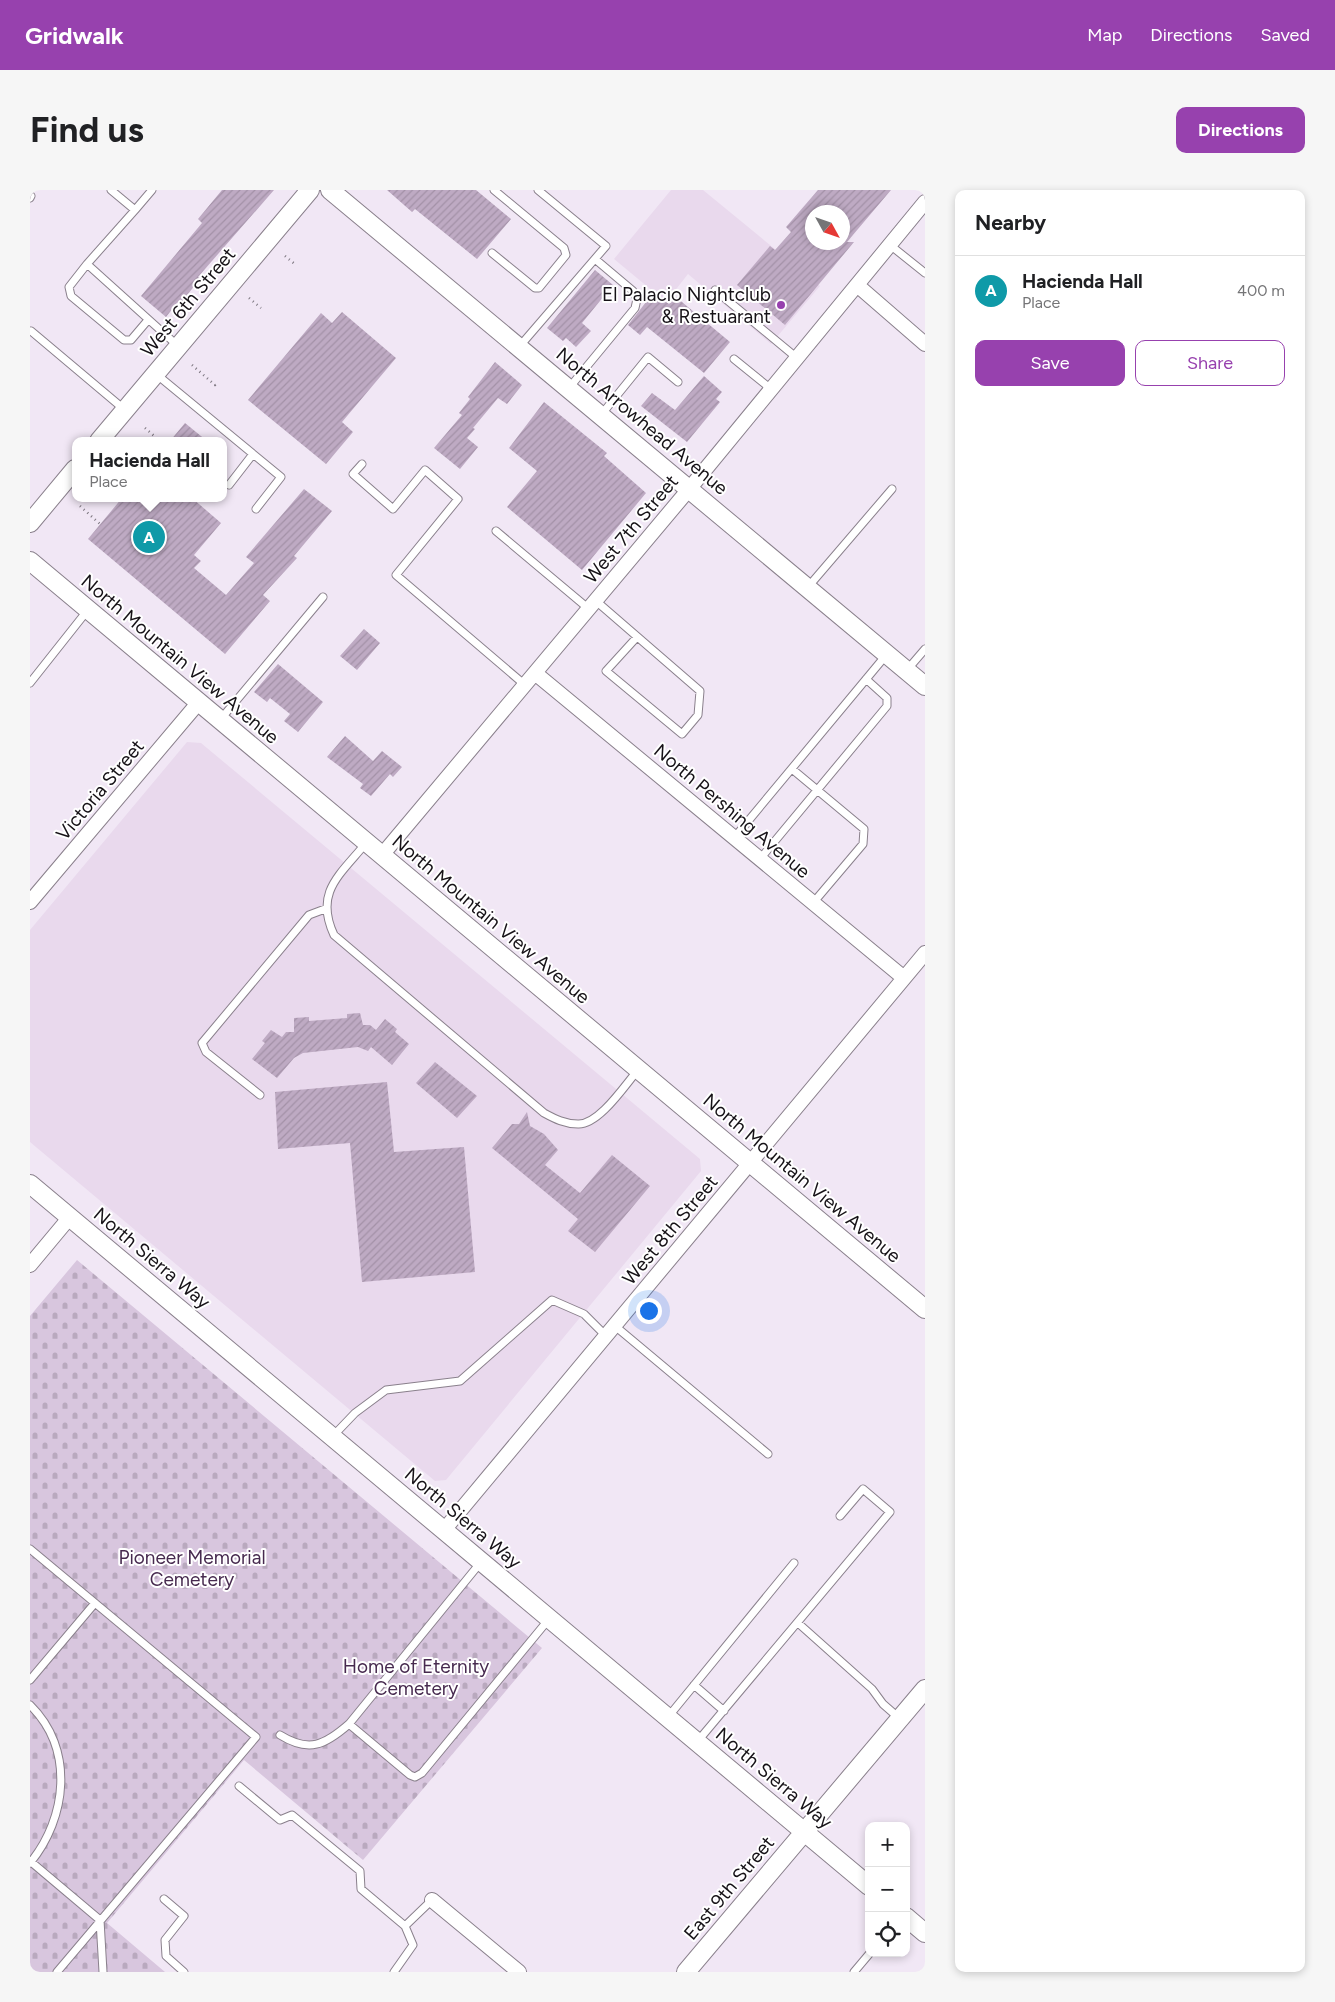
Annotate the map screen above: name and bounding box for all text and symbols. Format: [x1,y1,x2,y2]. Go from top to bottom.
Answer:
text: Gridwalk [25,21,124,50]
text: Map [1087,24,1122,46]
text: Directions [1150,24,1232,46]
text: Saved [1260,24,1310,46]
button: Directions [1176,107,1305,153]
text: Find us [30,109,144,151]
north arrow [805,205,850,250]
text: Nearby [975,210,1046,235]
street label: West 6th Street [136,243,240,361]
text: Hacienda Hall [1022,270,1143,293]
text: A [985,281,997,300]
text: 400 m [1237,281,1285,300]
place label: El Palacio Nightclub & Restuarant [602,283,771,328]
text: Place [1022,293,1060,312]
marker: El Palacio Nightclub & Restuarant [775,299,787,311]
button: Save [975,340,1125,386]
button: Share [1135,340,1285,386]
street label: North Arrowhead Avenue [552,343,732,499]
popup [72,437,227,502]
text: Hacienda Hall [89,449,210,472]
street label: West 7th Street [579,470,683,588]
text: Place [89,472,127,491]
pin: A [133,518,165,556]
street label: North Mountain View Avenue [76,570,284,748]
street label: Victoria Street [51,735,149,845]
street label: North Pershing Avenue [649,739,815,883]
street label: North Mountain View Avenue [387,830,595,1008]
street label: North Mountain View Avenue [698,1089,906,1267]
street label: West 8th Street [618,1171,722,1289]
street label: North Sierra Way [89,1202,215,1314]
your location [636,1298,662,1324]
street label: North Sierra Way [400,1462,526,1574]
park label: Pioneer Memorial Cemetery [118,1546,266,1591]
park label: Home of Eternity Cemetery [343,1655,489,1700]
street label: North Sierra Way [711,1722,837,1834]
map controls [865,1822,910,1957]
button: + [865,1822,910,1867]
street label: East 9th Street [679,1832,779,1944]
button: − [865,1867,910,1912]
button: locate [865,1912,910,1957]

